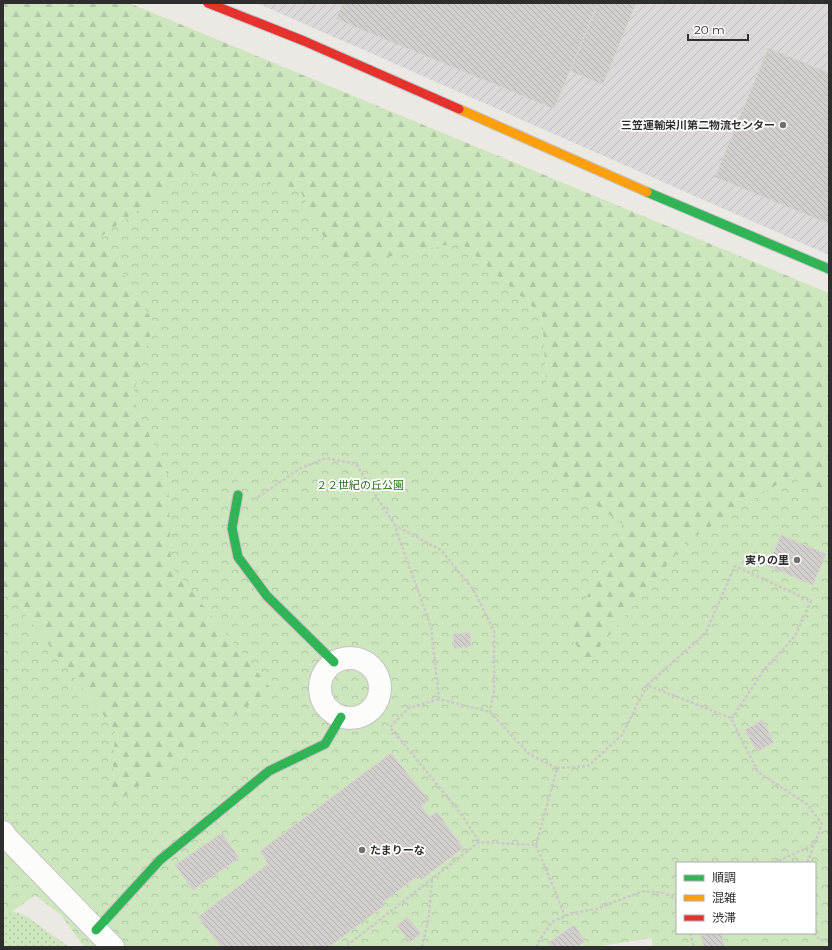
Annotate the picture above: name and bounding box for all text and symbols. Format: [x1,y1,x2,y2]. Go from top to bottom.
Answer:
scale bar [688,16,748,42]
text: 20 m [694,22,725,37]
place label: 三笠運輸栄川第二物流センター [621,118,775,132]
marker: 三笠運輸栄川第二物流センター [778,120,788,130]
park label: ２２世紀の丘公園 [316,478,404,492]
place label: 実りの里 [745,553,789,567]
marker: 実りの里 [792,555,802,565]
place label: たまりーな [370,843,425,857]
marker: たまりーな [357,845,367,855]
legend [676,862,816,934]
text: 順調 [712,870,736,885]
text: 混雑 [712,890,736,905]
text: 渋滞 [712,910,736,925]

